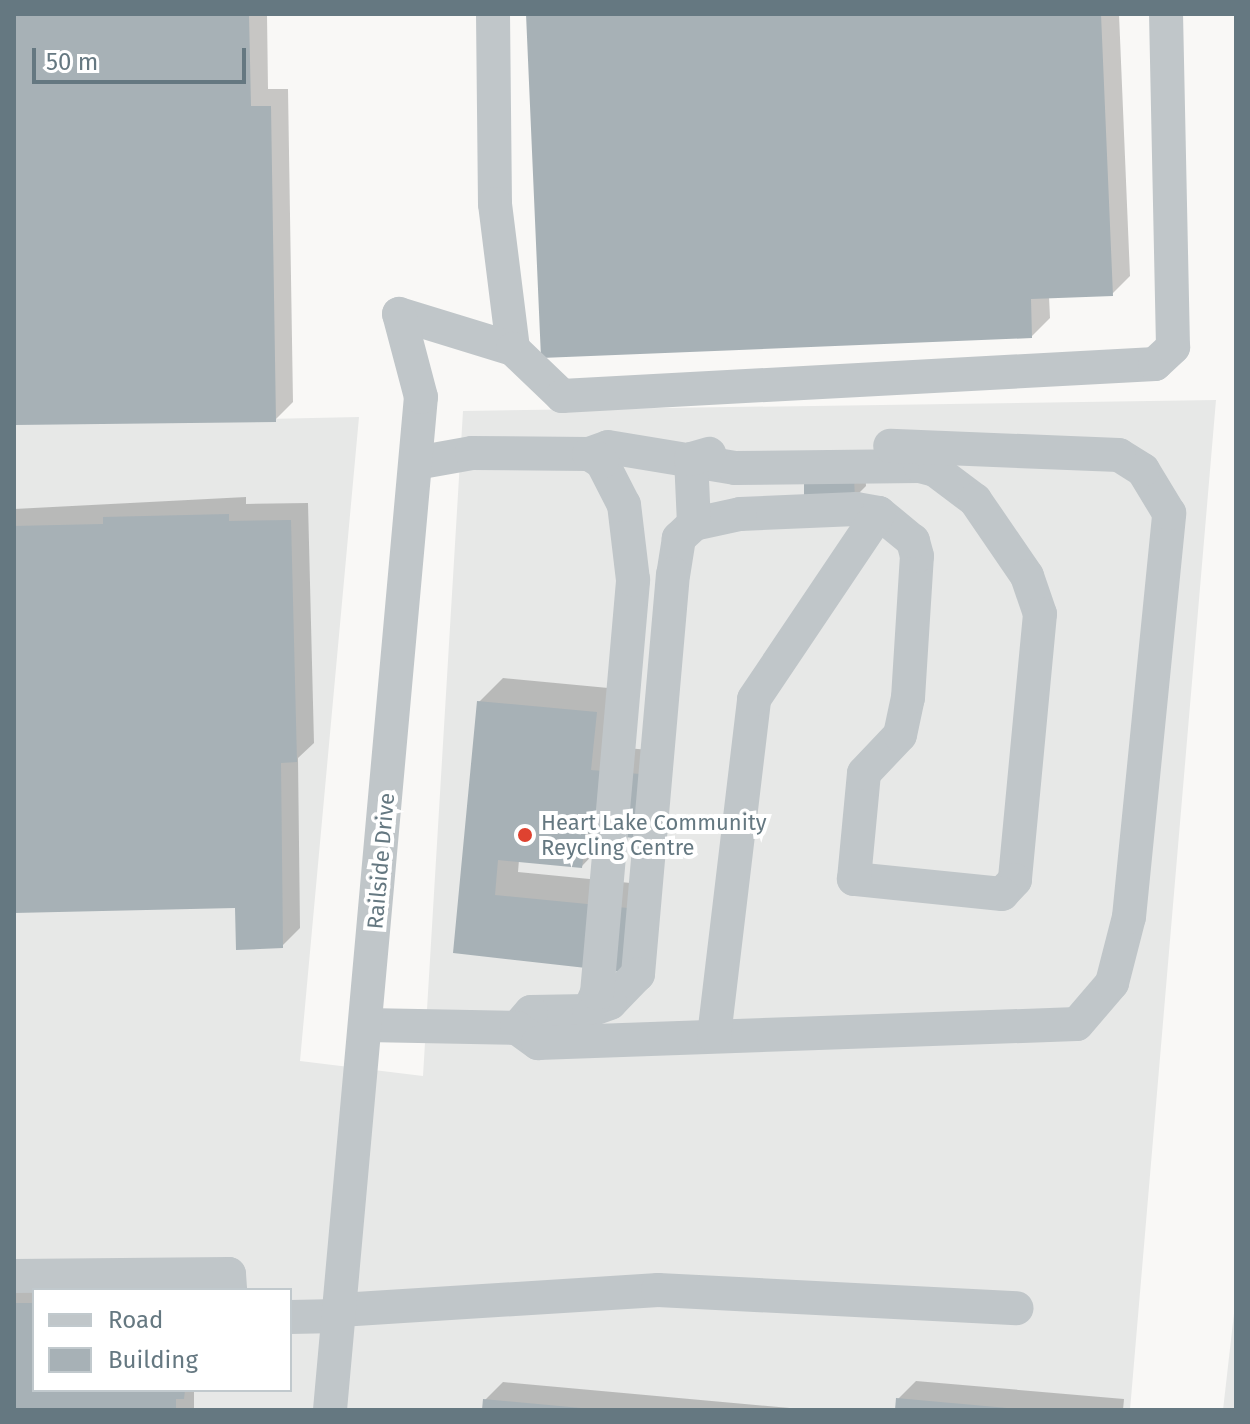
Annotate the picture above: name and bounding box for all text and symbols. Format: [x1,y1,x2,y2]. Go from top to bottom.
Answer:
scale bar [36,32,250,82]
text: 50 m [46,48,98,76]
street label: Railside Drive [362,792,400,930]
place label: Heart Lake Community Reycling Centre [541,809,767,860]
marker: Heart Lake Community Reycling Centre [516,826,534,844]
legend [32,1288,292,1392]
text: Road [108,1306,163,1334]
text: Building [108,1346,198,1374]

